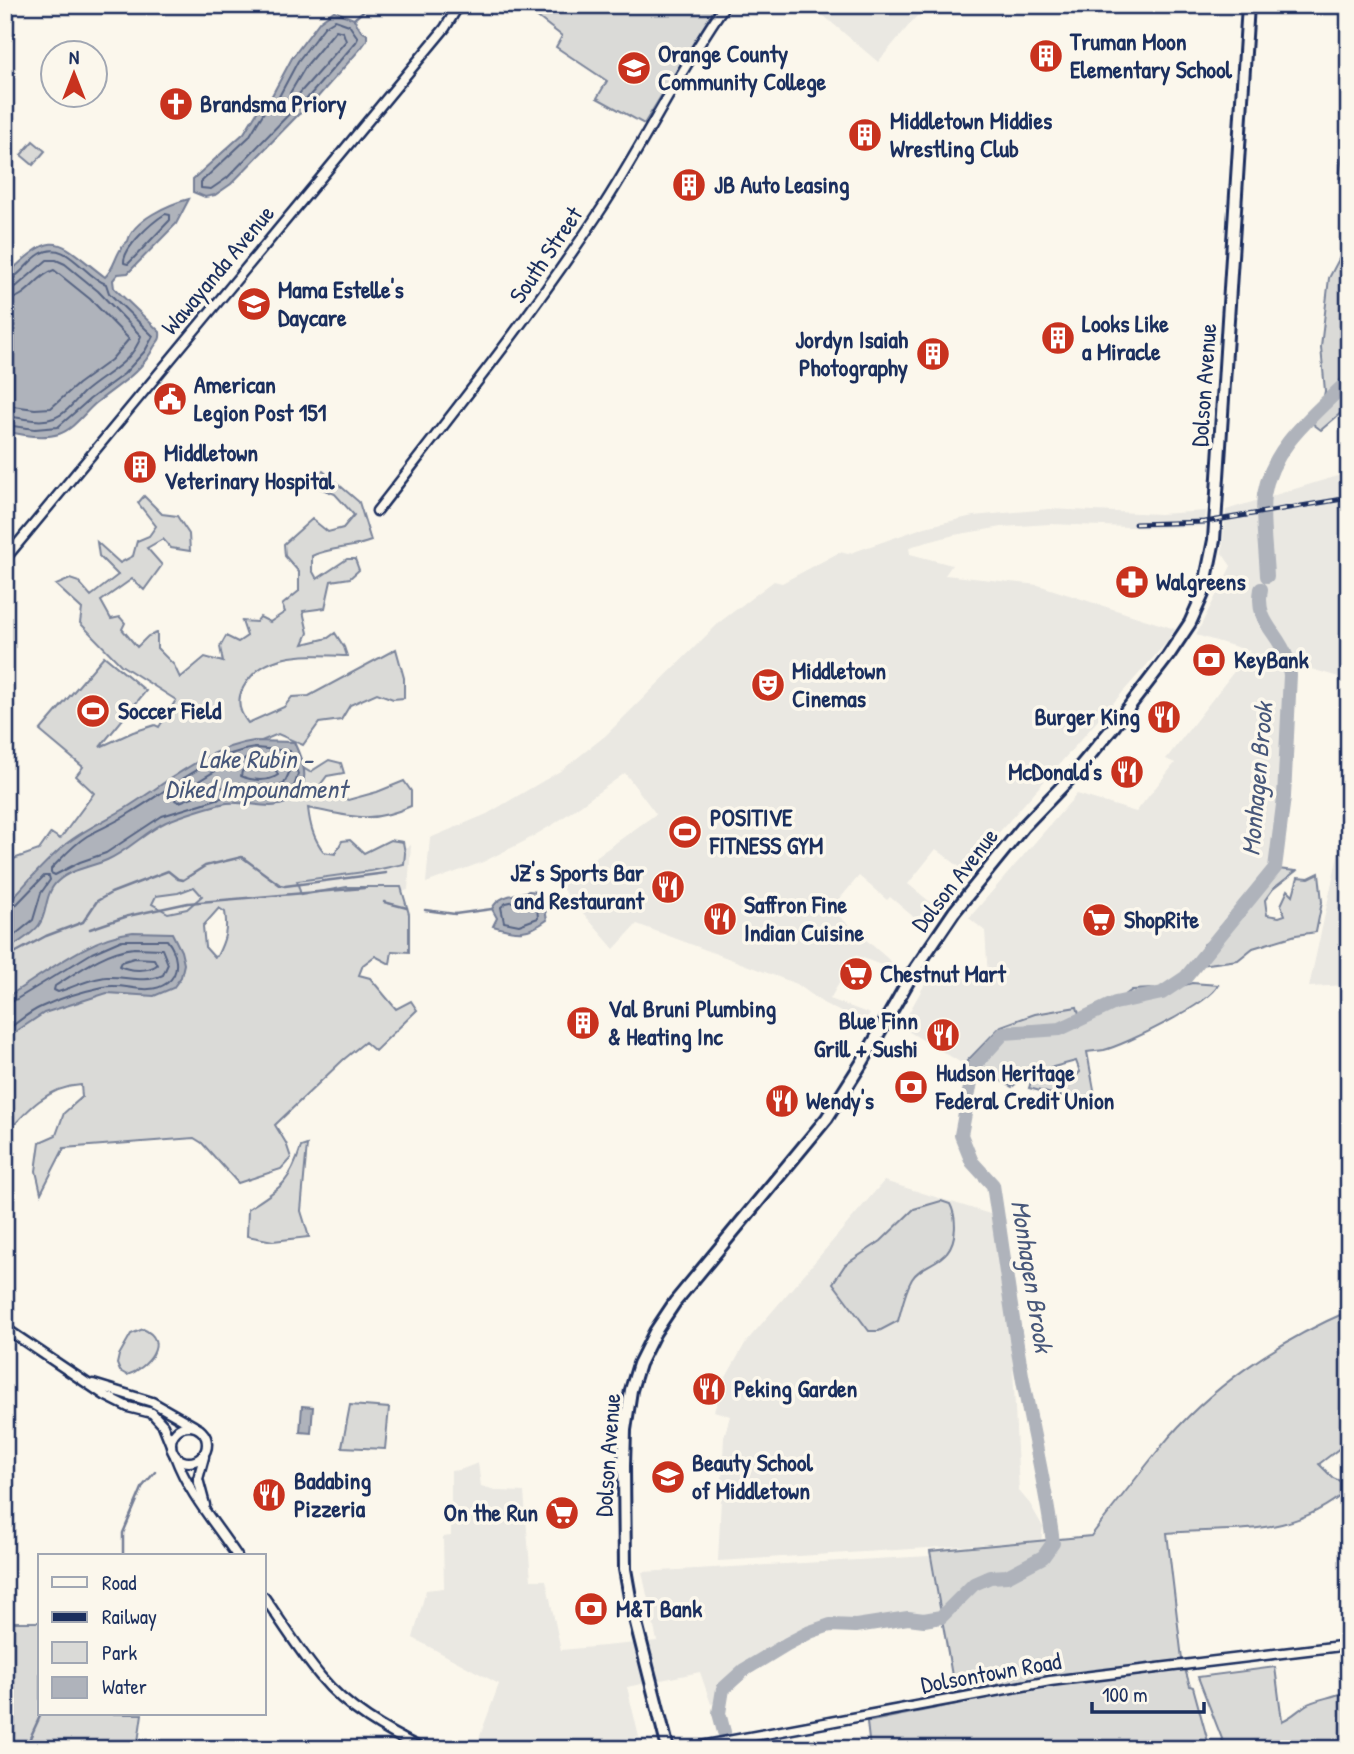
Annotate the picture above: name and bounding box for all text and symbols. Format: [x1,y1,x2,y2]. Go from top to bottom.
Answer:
place label: Truman Moon Elementary School [1069,25,1233,86]
place label: Orange County Community College [658,37,827,98]
building icon: Truman Moon Elementary School [1027,37,1065,75]
north arrow [38,38,108,108]
text: N [69,44,79,70]
school or university icon: Orange County Community College [615,49,653,87]
church icon: Brandsma Priory [157,85,195,123]
place label: Brandsma Priory [200,87,347,120]
place label: Middletown Middies Wrestling Club [890,104,1052,165]
building icon: Middletown Middies Wrestling Club [846,116,884,154]
building icon: JB Auto Leasing [670,166,708,204]
place label: JB Auto Leasing [714,168,850,201]
street label: Wawayanda Avenue [153,197,281,341]
street label: South Street [501,199,590,309]
place label: Mama Estelle's Daycare [278,273,404,334]
school or university icon: Mama Estelle's Daycare [235,285,273,323]
place label: Looks Like a Miracle [1082,307,1169,367]
building icon: Looks Like a Miracle [1039,319,1077,357]
street label: Dolson Avenue [1183,322,1223,448]
place label: Jordyn Isaiah Photography [795,323,908,384]
building icon: Jordyn Isaiah Photography [914,335,952,373]
place label: American Legion Post 151 [194,368,327,429]
public building icon: American Legion Post 151 [151,380,189,418]
place label: Middletown Veterinary Hospital [164,436,335,497]
building icon: Middletown Veterinary Hospital [121,448,159,486]
pharmacy icon: Walgreens [1113,563,1151,601]
place label: Walgreens [1156,565,1246,598]
bank icon: KeyBank [1190,641,1228,679]
place label: KeyBank [1234,643,1309,676]
place label: Middletown Cinemas [792,654,886,714]
theatre icon: Middletown Cinemas [749,666,787,704]
sports icon: Soccer Field [74,692,112,730]
place label: Soccer Field [118,694,222,726]
restaurant icon: Burger King [1145,698,1183,736]
water label: Monhagen Brook [1232,699,1282,857]
place label: Burger King [1035,700,1140,733]
water label: Lake Rubin - Diked Impoundment [165,741,351,807]
restaurant icon: McDonald's [1108,753,1146,791]
place label: McDonald's [1008,755,1102,787]
place label: POSITIVE FITNESS GYM [709,801,823,861]
sports icon: POSITIVE FITNESS GYM [666,813,704,851]
street label: Dolson Avenue [904,820,1005,938]
place label: JZ's Sports Bar and Restaurant [510,856,645,916]
restaurant icon: JZ's Sports Bar and Restaurant [649,868,687,906]
place label: Saffron Fine Indian Cuisine [744,888,865,948]
restaurant icon: Saffron Fine Indian Cuisine [701,900,739,938]
supermarket icon: ShopRite [1080,901,1118,939]
place label: ShopRite [1124,903,1200,936]
supermarket icon: Chestnut Mart [837,955,875,993]
place label: Chestnut Mart [880,957,1006,989]
place label: Val Bruni Plumbing & Heating Inc [608,992,777,1053]
building icon: Val Bruni Plumbing & Heating Inc [564,1004,602,1042]
place label: Blue Finn Grill + Sushi [814,1004,918,1064]
restaurant icon: Blue Finn Grill + Sushi [924,1016,962,1054]
place label: Hudson Heritage Federal Credit Union [935,1056,1115,1116]
bank icon: Hudson Heritage Federal Credit Union [892,1068,930,1106]
restaurant icon: Wendy's [763,1082,801,1120]
place label: Wendy's [806,1084,874,1117]
water label: Monhagen Brook [1002,1197,1062,1357]
restaurant icon: Peking Garden [690,1370,728,1408]
place label: Peking Garden [734,1372,858,1405]
street label: Dolson Avenue [587,1392,627,1518]
place label: Beauty School of Middletown [692,1446,813,1506]
school or university icon: Beauty School of Middletown [649,1458,687,1496]
place label: Badabing Pizzeria [294,1464,371,1524]
restaurant icon: Badabing Pizzeria [250,1476,288,1514]
supermarket icon: On the Run [543,1494,581,1532]
place label: On the Run [444,1496,538,1528]
legend [38,1554,266,1716]
text: Road [102,1568,136,1597]
bank icon: M&T Bank [572,1590,610,1628]
place label: M&T Bank [616,1592,702,1624]
text: Railway [102,1602,157,1631]
text: Park [102,1638,137,1667]
street label: Dolsontown Road [918,1644,1064,1700]
scale bar [1092,1670,1204,1714]
text: Water [102,1672,147,1701]
text: 100 m [1102,1680,1148,1709]

